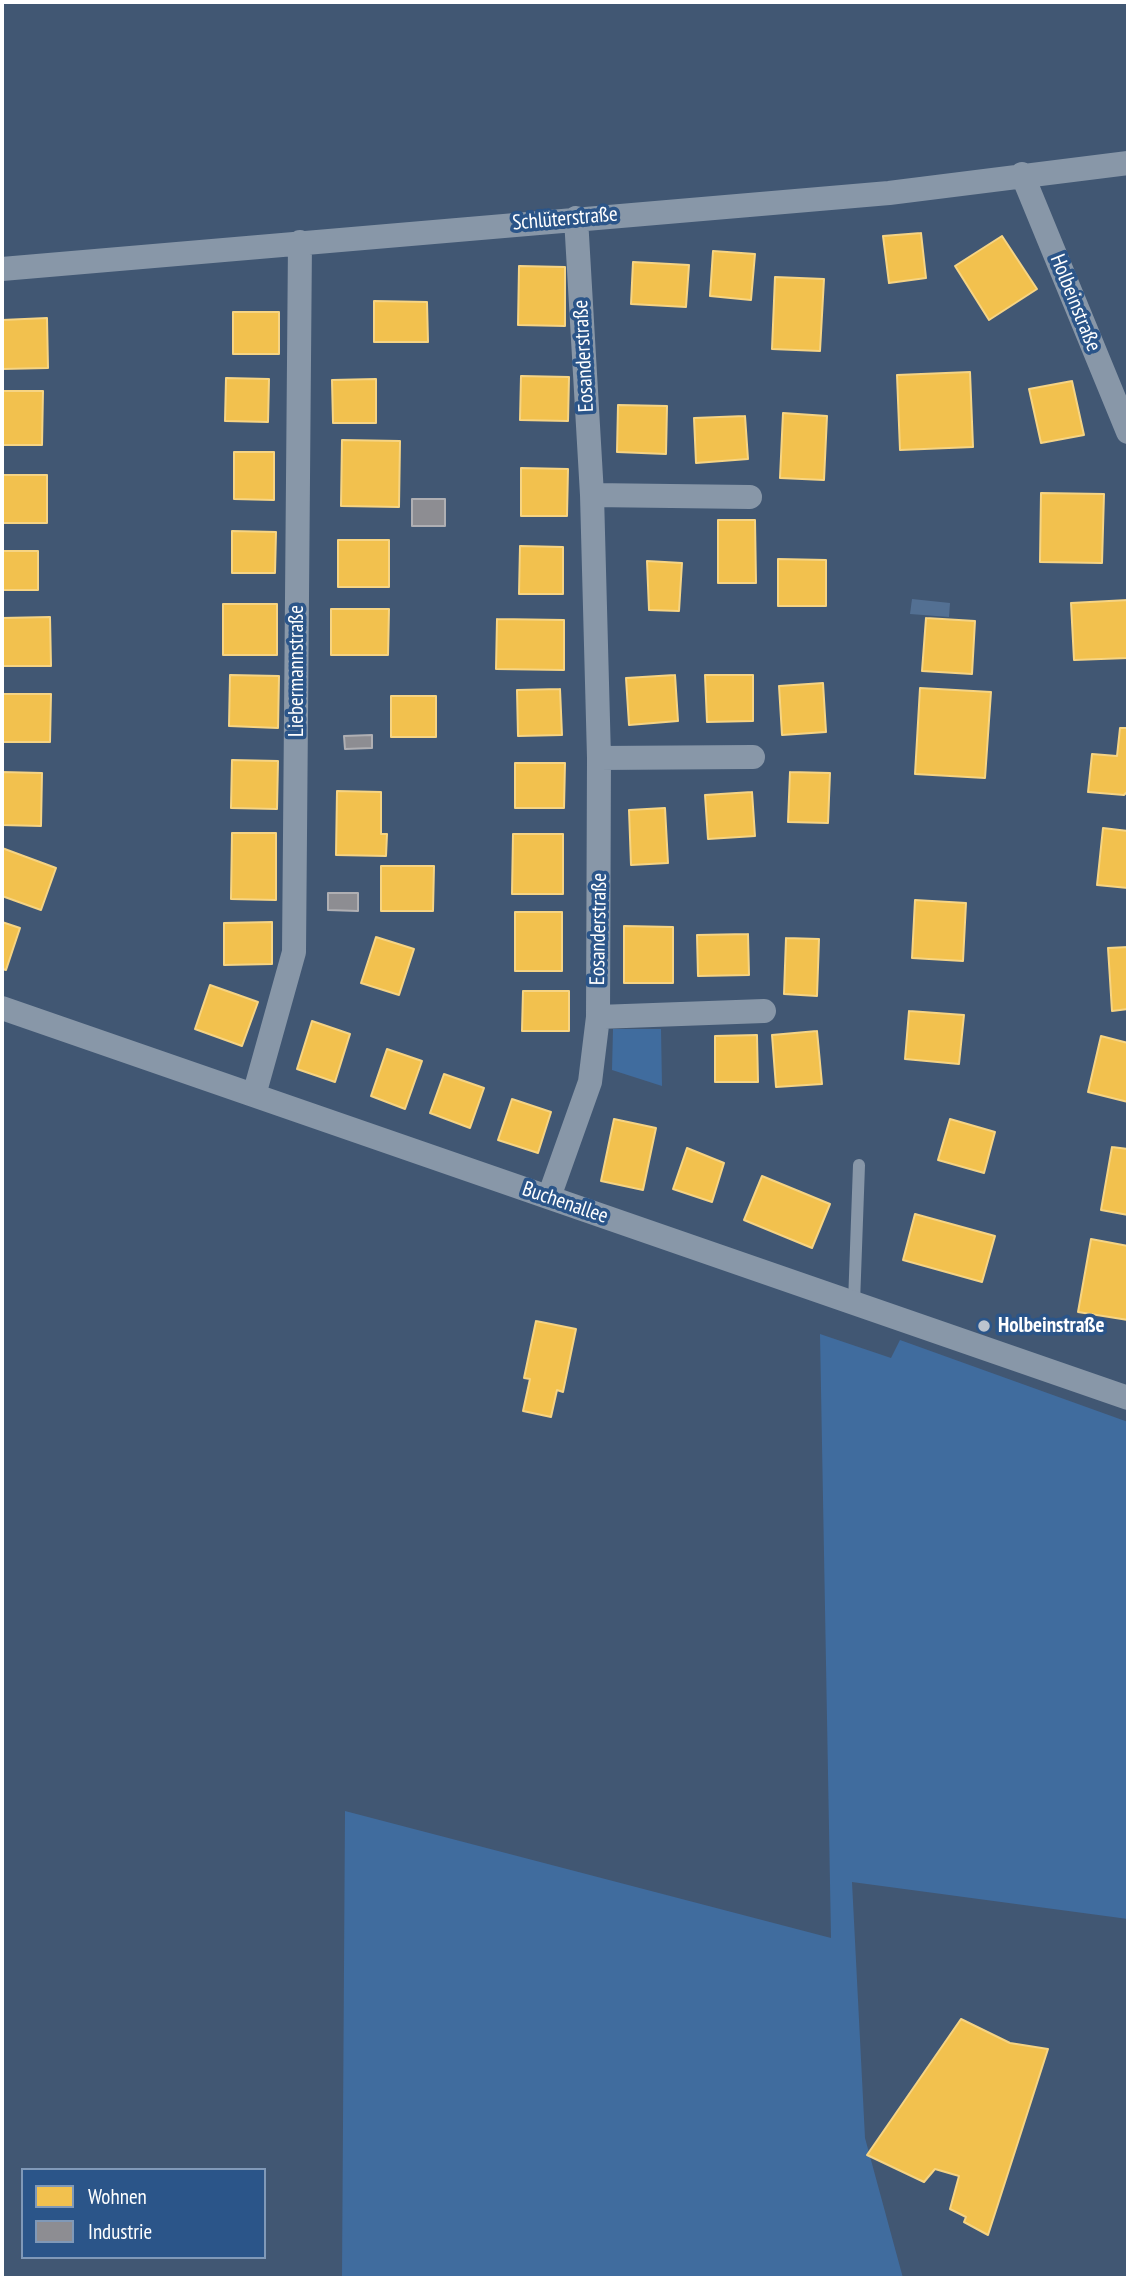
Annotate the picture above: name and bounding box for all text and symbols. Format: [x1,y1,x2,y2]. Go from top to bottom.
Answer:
street label: Schlüterstraße [511,202,619,236]
street label: Holbeinstraße [1044,251,1106,355]
street label: Eosanderstraße [568,299,600,413]
street label: Liebermannstraße [284,605,310,737]
street label: Eosanderstraße [585,873,613,985]
street label: Buchenallee [519,1177,611,1229]
place label: Holbeinstraße [998,1313,1105,1339]
marker: Holbeinstraße [976,1318,992,1334]
legend [21,2168,266,2259]
text: Wohnen [88,2183,147,2210]
text: Industrie [88,2218,152,2245]

